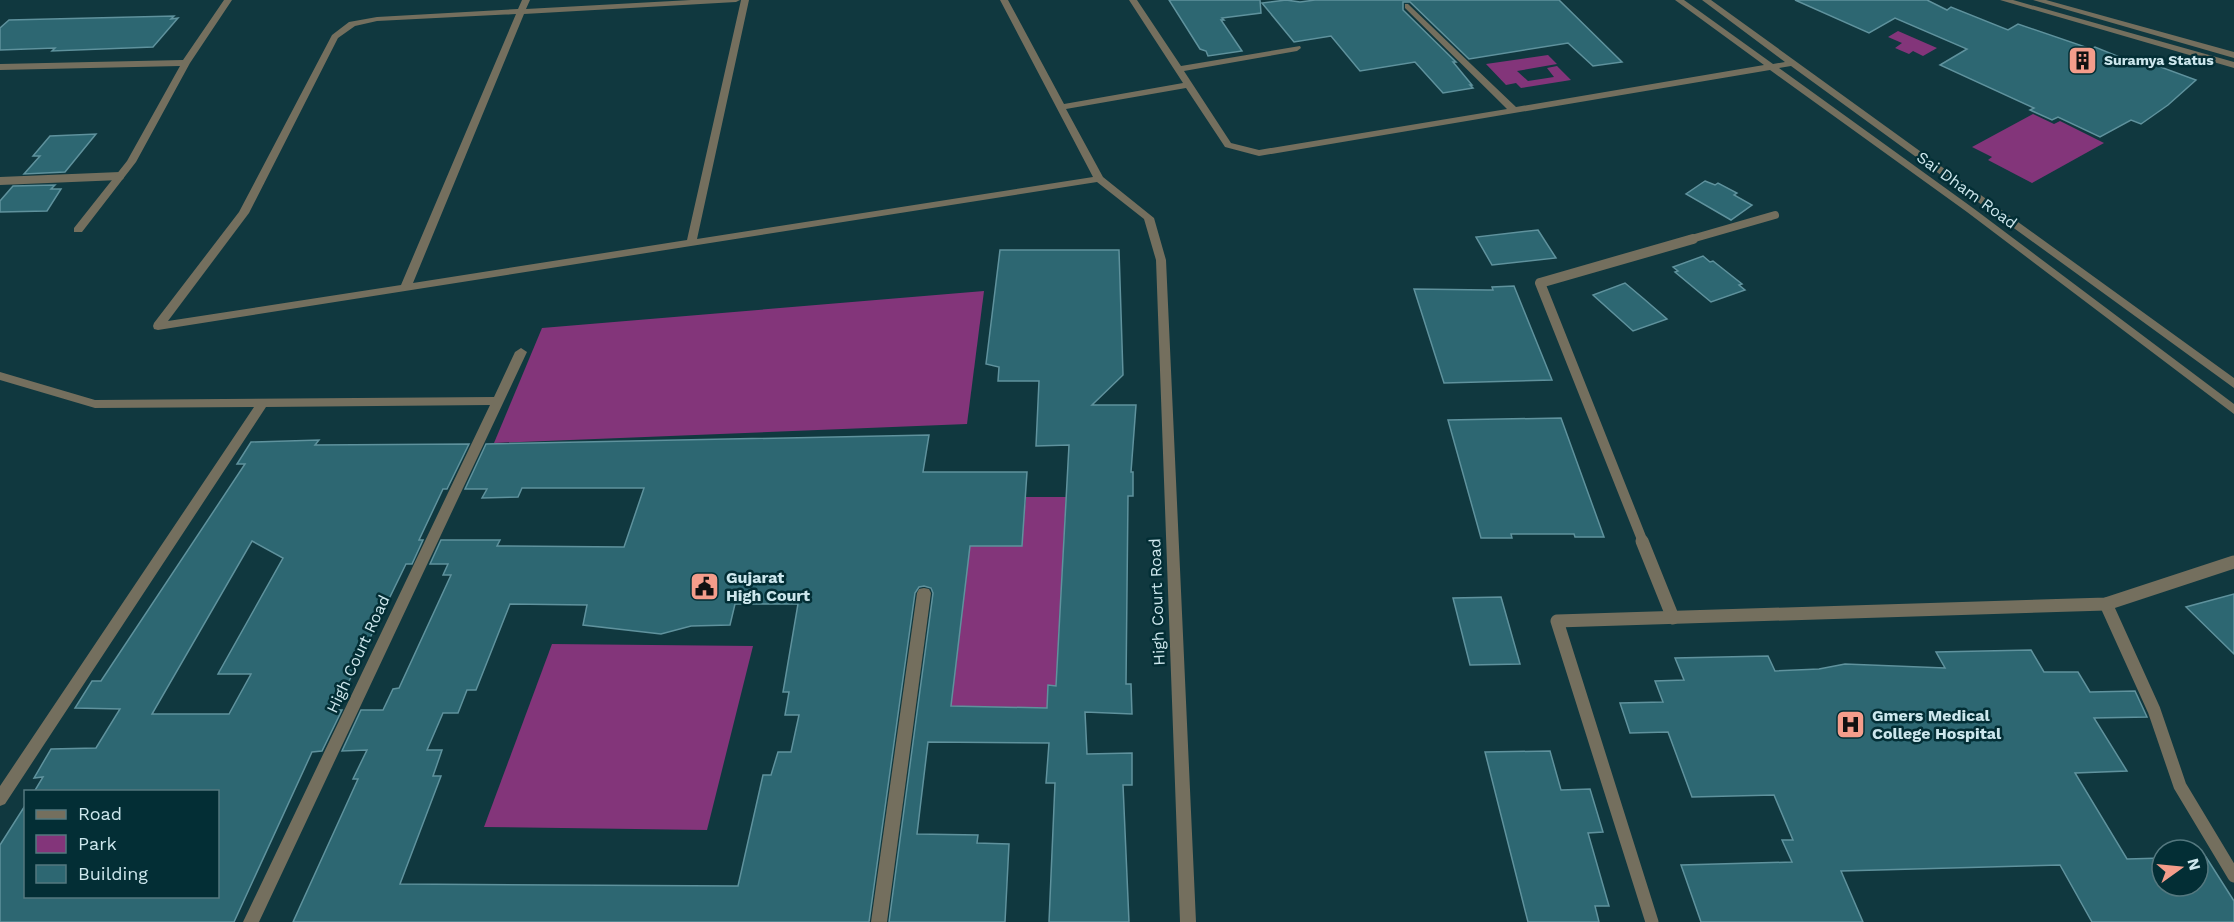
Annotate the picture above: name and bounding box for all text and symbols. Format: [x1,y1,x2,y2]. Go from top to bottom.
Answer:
building icon: Suramya Status [2067,44,2099,76]
place label: Suramya Status [2104,52,2214,68]
street label: Sai Dham Road [1913,147,2021,233]
street label: High Court Road [1145,538,1169,666]
place label: Gujarat High Court [726,568,810,605]
public building icon: Gujarat High Court [689,570,721,602]
street label: High Court Road [322,592,394,716]
place label: Gmers Medical College Hospital [1872,706,2002,743]
hospital icon: Gmers Medical College Hospital [1835,708,1867,740]
legend [24,790,219,898]
text: Road [78,803,122,824]
text: Park [78,833,117,854]
north arrow [2150,838,2210,898]
text: N [2183,856,2205,872]
text: Building [78,863,148,884]

